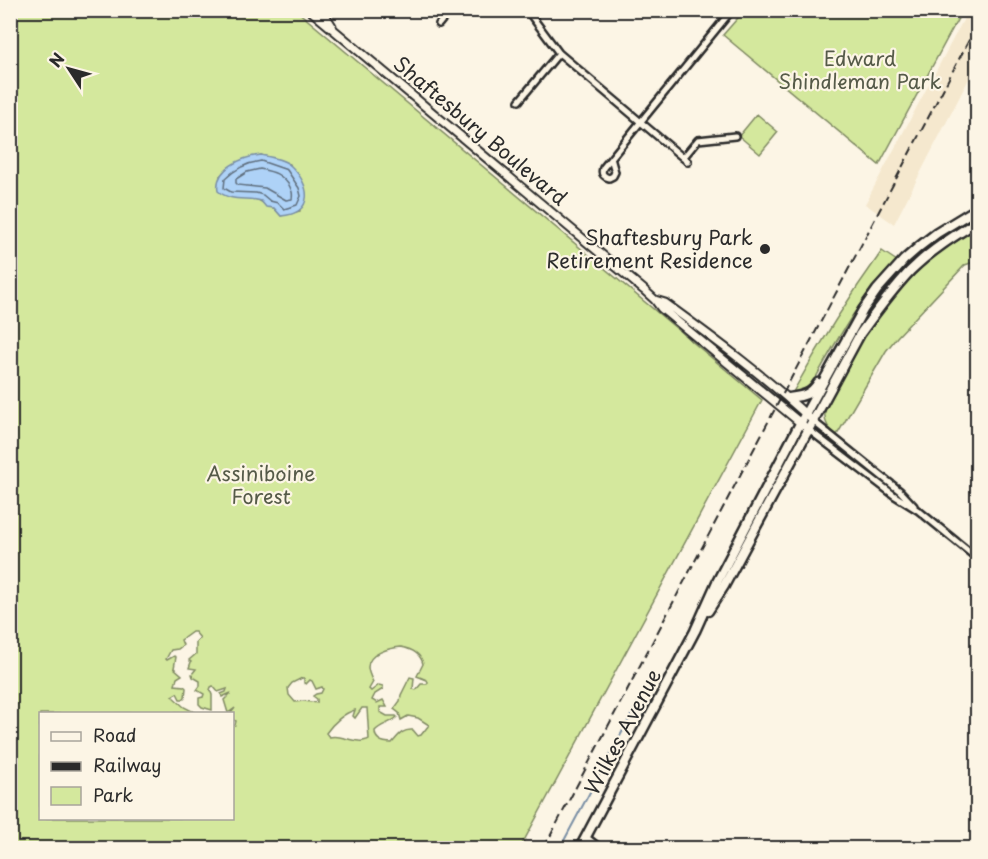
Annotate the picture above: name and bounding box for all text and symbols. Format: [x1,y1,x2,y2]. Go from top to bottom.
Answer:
north arrow [39,39,99,99]
park label: Edward Shindleman Park [778,43,942,96]
text: N [43,47,69,72]
street label: Shaftesbury Boulevard [387,48,574,212]
place label: Shaftesbury Park Retirement Residence [546,222,753,275]
marker: Shaftesbury Park Retirement Residence [758,242,772,256]
park label: Assiniboine Forest [207,458,315,511]
street label: Wilkes Avenue [576,663,668,800]
legend [39,712,234,820]
text: Road [93,721,137,748]
text: Railway [93,751,161,778]
text: Park [93,781,133,808]

